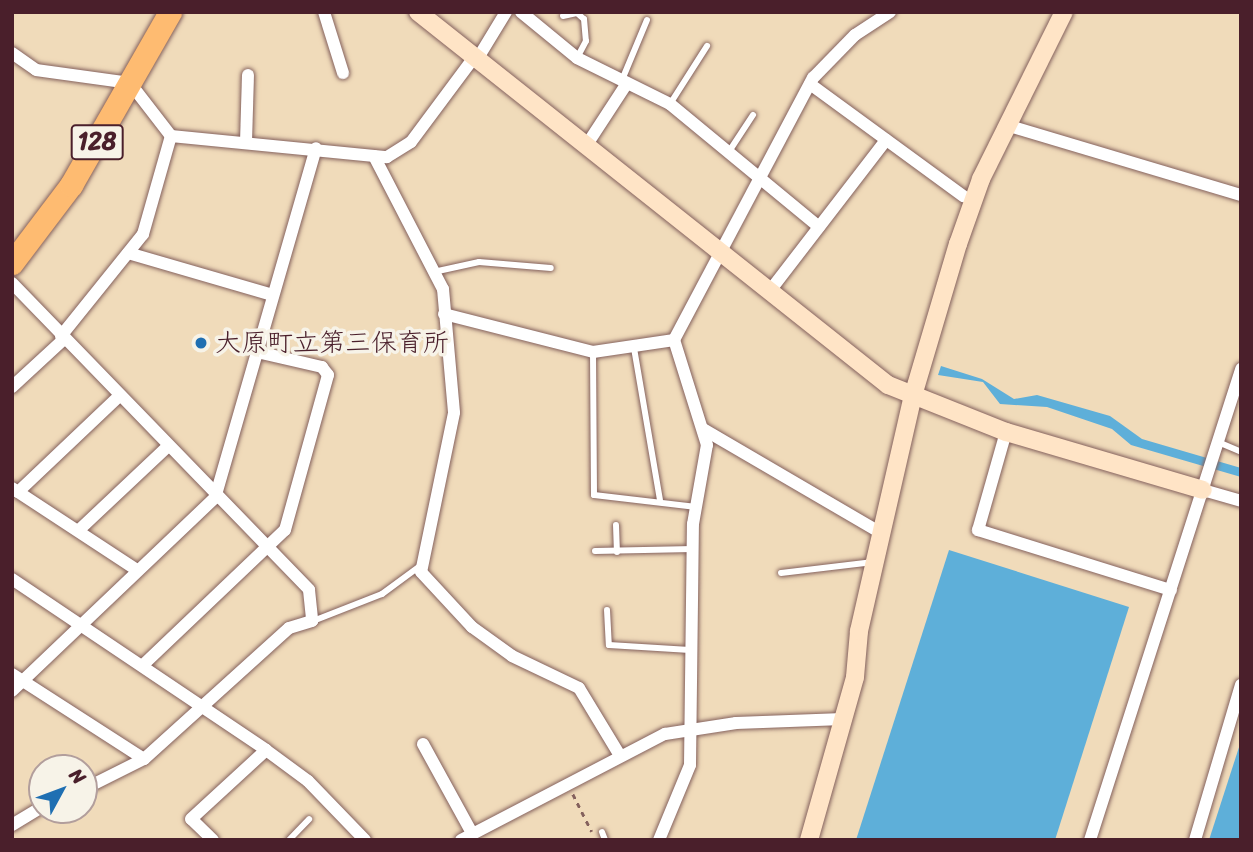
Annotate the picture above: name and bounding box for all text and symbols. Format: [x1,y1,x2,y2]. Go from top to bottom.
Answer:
road number: 128 [69,122,125,162]
place label: 大原町立第三保育所 [215,327,449,359]
marker: 大原町立第三保育所 [193,335,209,351]
north arrow [28,754,98,824]
text: N [61,760,94,792]

